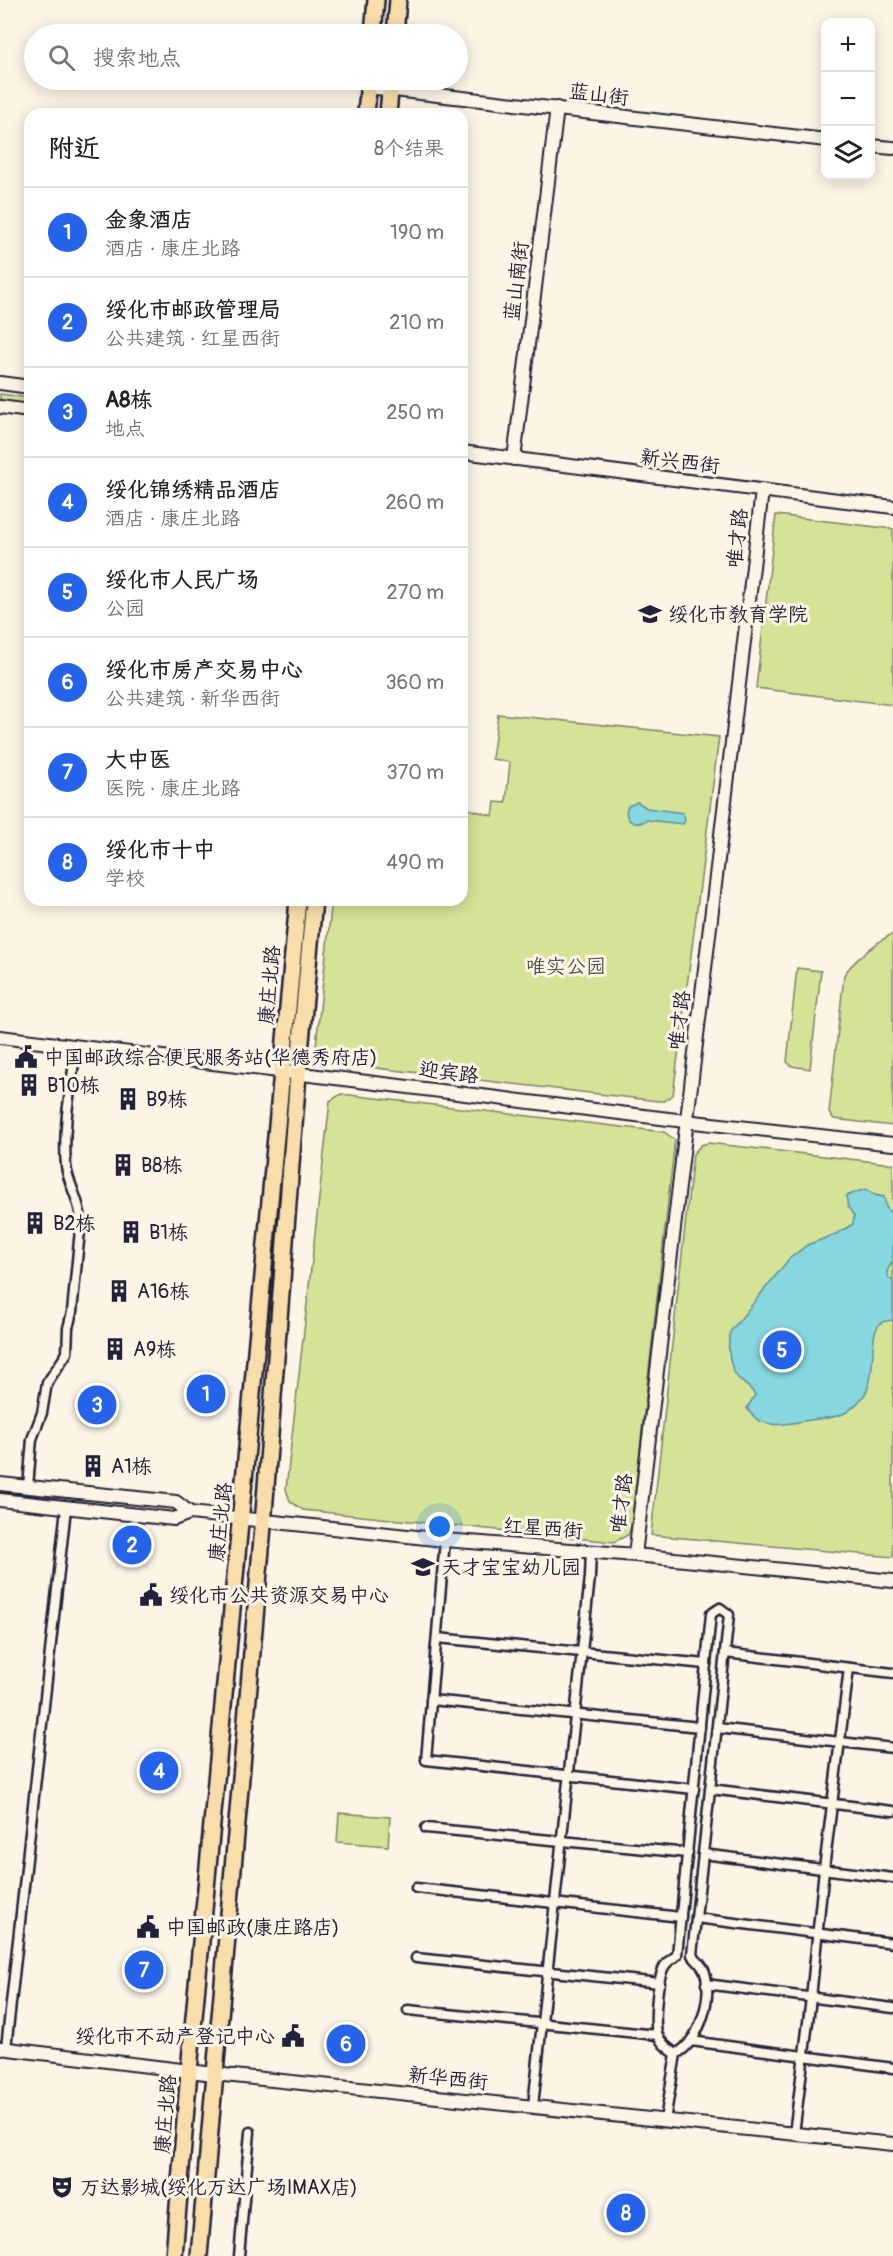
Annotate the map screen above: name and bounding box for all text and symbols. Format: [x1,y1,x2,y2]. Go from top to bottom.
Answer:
map controls [821,18,875,180]
button: + [821,18,875,72]
search box [24,24,468,90]
icon: search [45,41,78,74]
text: 搜索地点 [93,44,181,72]
button: − [821,72,875,126]
street label: 蓝山街 [568,78,630,111]
button: layers [821,126,875,180]
text: 附近 [48,133,100,165]
text: 8个结果 [374,136,444,161]
text: 金象酒店 [105,206,193,234]
text: 1 [64,220,71,245]
text: 190 m [390,220,444,245]
text: 酒店 · 康庄北路 [105,236,240,261]
street label: 蓝山南街 [499,240,534,322]
text: 绥化市邮政管理局 [105,296,281,324]
text: 2 [62,310,73,335]
text: 210 m [389,310,444,335]
text: 公共建筑 · 红星西街 [105,326,280,351]
text: A8栋 [105,386,152,414]
text: 3 [62,400,73,425]
text: 250 m [386,400,444,425]
text: 地点 [105,416,145,441]
street label: 新兴西街 [639,444,721,479]
text: 绥化锦绣精品酒店 [105,476,281,504]
text: 4 [62,490,73,515]
text: 260 m [385,490,444,515]
text: 酒店 · 康庄北路 [105,506,240,531]
street label: 唯才路 [722,506,753,569]
text: 绥化市人民广场 [105,566,259,594]
text: 5 [62,580,73,605]
text: 270 m [386,580,444,605]
text: 公园 [105,596,145,621]
school or university icon: 绥化市教育学院 [637,601,663,627]
place label: 绥化市教育学院 [668,602,808,627]
text: 绥化市房产交易中心 [105,656,303,684]
text: 6 [62,670,73,695]
text: 360 m [385,670,444,695]
text: 公共建筑 · 新华西街 [105,686,280,711]
text: 大中医 [105,746,171,774]
text: 7 [62,760,73,785]
text: 370 m [387,760,444,785]
text: 医院 · 康庄北路 [105,776,240,801]
text: 绥化市十中 [105,836,215,864]
text: 8 [62,850,73,875]
text: 490 m [386,850,444,875]
text: 学校 [105,866,145,891]
street label: 康庄北路 [254,943,286,1026]
park label: 唯实公园 [526,954,606,979]
street label: 唯才路 [663,988,696,1051]
public building icon: 中国邮政综合便民服务站(华德秀府店) [13,1044,39,1070]
place label: 中国邮政综合便民服务站(华德秀府店) [44,1045,377,1070]
street label: 迎宾路 [418,1056,481,1089]
building icon: B10栋 [16,1072,42,1098]
place label: B10栋 [47,1073,100,1098]
building icon: B9栋 [115,1086,141,1112]
place label: B9栋 [146,1087,188,1112]
building icon: B8栋 [110,1152,136,1178]
place label: B8栋 [141,1153,182,1178]
building icon: B2栋 [22,1210,48,1236]
place label: B2栋 [53,1211,96,1236]
building icon: B1栋 [118,1219,144,1245]
place label: B1栋 [149,1220,188,1245]
building icon: A16栋 [106,1278,132,1304]
place label: A16栋 [137,1279,189,1304]
pin: 5 [762,1328,802,1372]
building icon: A9栋 [102,1336,128,1362]
place label: A9栋 [133,1337,176,1362]
pin: 1 [186,1372,226,1416]
pin: 3 [78,1382,116,1428]
building icon: A1栋 [80,1453,106,1479]
place label: A1栋 [111,1454,152,1479]
street label: 唯才路 [605,1471,638,1534]
street label: 康庄北路 [204,1480,237,1563]
your location [425,1512,454,1541]
street label: 红星西街 [502,1513,584,1544]
pin: 2 [112,1522,152,1568]
school or university icon: 天才宝宝幼儿园 [410,1554,436,1580]
place label: 天才宝宝幼儿园 [441,1555,581,1580]
public building icon: 绥化市公共资源交易中心 [138,1582,164,1608]
place label: 绥化市公共资源交易中心 [169,1583,389,1608]
pin: 4 [140,1748,178,1794]
public building icon: 中国邮政(康庄路店) [135,1914,161,1940]
place label: 中国邮政(康庄路店) [166,1915,339,1940]
pin: 7 [124,1948,164,1992]
pin: 6 [326,2022,366,2066]
public building icon: 绥化市不动产登记中心 [280,2023,306,2049]
place label: 绥化市不动产登记中心 [75,2024,275,2049]
street label: 新华西街 [407,2062,489,2095]
street label: 康庄北路 [150,2072,182,2155]
theatre icon: 万达影城(绥化万达广场IMAX店) [49,2174,75,2200]
place label: 万达影城(绥化万达广场IMAX店) [80,2175,358,2200]
pin: 8 [606,2190,646,2236]

